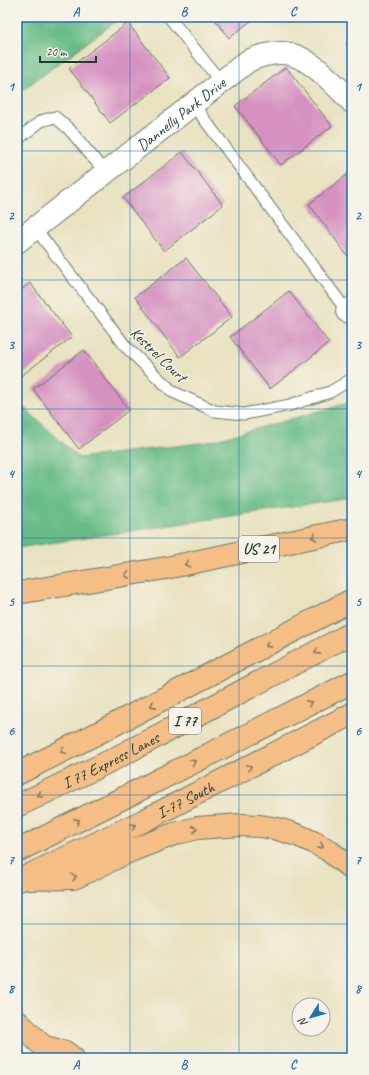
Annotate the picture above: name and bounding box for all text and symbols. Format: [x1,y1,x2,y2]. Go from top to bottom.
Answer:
text: A [73,4,81,20]
text: B [181,4,189,20]
text: C [290,4,298,20]
scale bar [40,38,96,64]
text: 20 m [46,44,68,60]
street label: Dannelly Park Drive [133,72,231,156]
text: 1 [8,79,16,95]
text: 1 [355,79,363,95]
text: 2 [8,208,15,224]
text: 2 [355,208,362,224]
street label: Kestrel Court [126,323,193,388]
text: 3 [8,337,15,353]
text: 3 [355,337,362,353]
text: 4 [8,466,16,482]
text: 4 [355,466,363,482]
one-way arrow [311,533,317,541]
road number: US 21 [239,536,279,562]
one-way arrow [183,559,190,568]
one-way arrow [124,570,130,579]
text: 5 [8,594,15,610]
text: 5 [355,594,362,610]
one-way arrow [265,640,272,647]
one-way arrow [314,647,322,654]
one-way arrow [149,700,157,708]
one-way arrow [305,701,312,708]
road number: I 77 [169,708,201,734]
text: 6 [8,723,15,739]
text: 6 [355,723,362,739]
street label: I 77 Express Lanes [59,727,164,794]
one-way arrow [60,746,67,754]
one-way arrow [189,760,196,767]
one-way arrow [244,764,252,772]
street label: I-77 South [154,777,218,823]
one-way arrow [37,790,45,798]
one-way arrow [73,818,80,826]
one-way arrow [128,823,136,831]
one-way arrow [191,826,198,834]
one-way arrow [316,841,324,849]
text: 7 [8,852,15,868]
text: 7 [355,852,362,868]
one-way arrow [71,873,78,881]
text: 8 [8,981,16,997]
text: 8 [355,981,363,997]
north arrow [291,997,331,1037]
text: N [294,1014,311,1030]
text: A [73,1057,81,1073]
text: B [181,1057,189,1073]
text: C [290,1057,298,1073]

